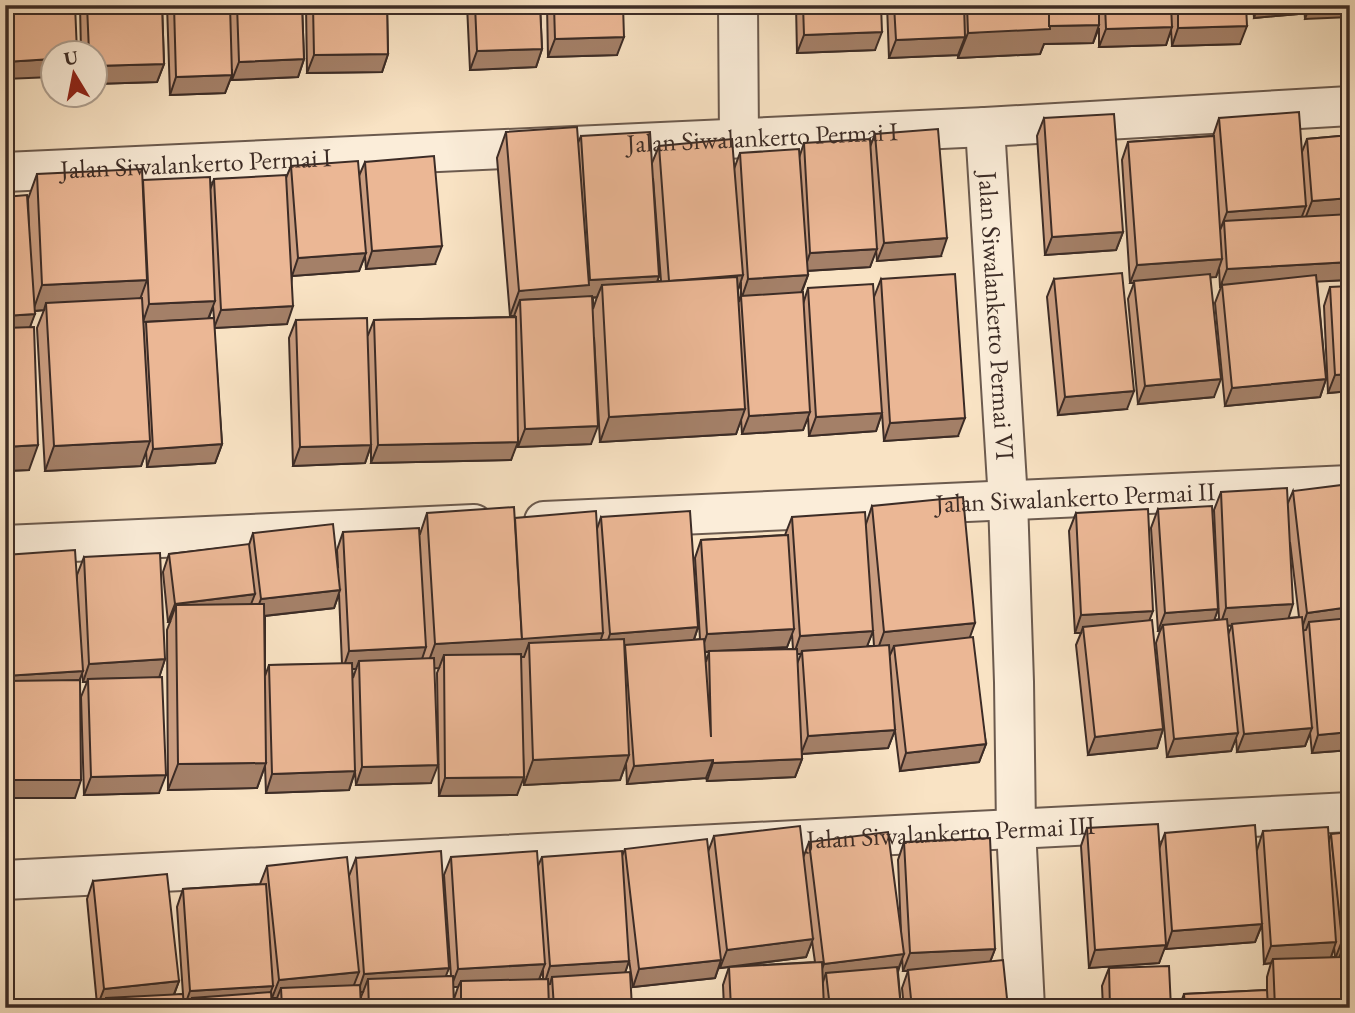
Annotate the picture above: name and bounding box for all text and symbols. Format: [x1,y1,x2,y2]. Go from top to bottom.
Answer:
north arrow [38,38,108,108]
text: U [62,44,80,71]
street label: Jalan Siwalankerto Permai I [624,114,899,161]
street label: Jalan Siwalankerto Permai I [57,140,332,187]
street label: Jalan Siwalankerto Permai VI [971,168,1023,461]
street label: Jalan Siwalankerto Permai II [933,474,1216,521]
street label: Jalan Siwalankerto Permai III [803,808,1096,857]

